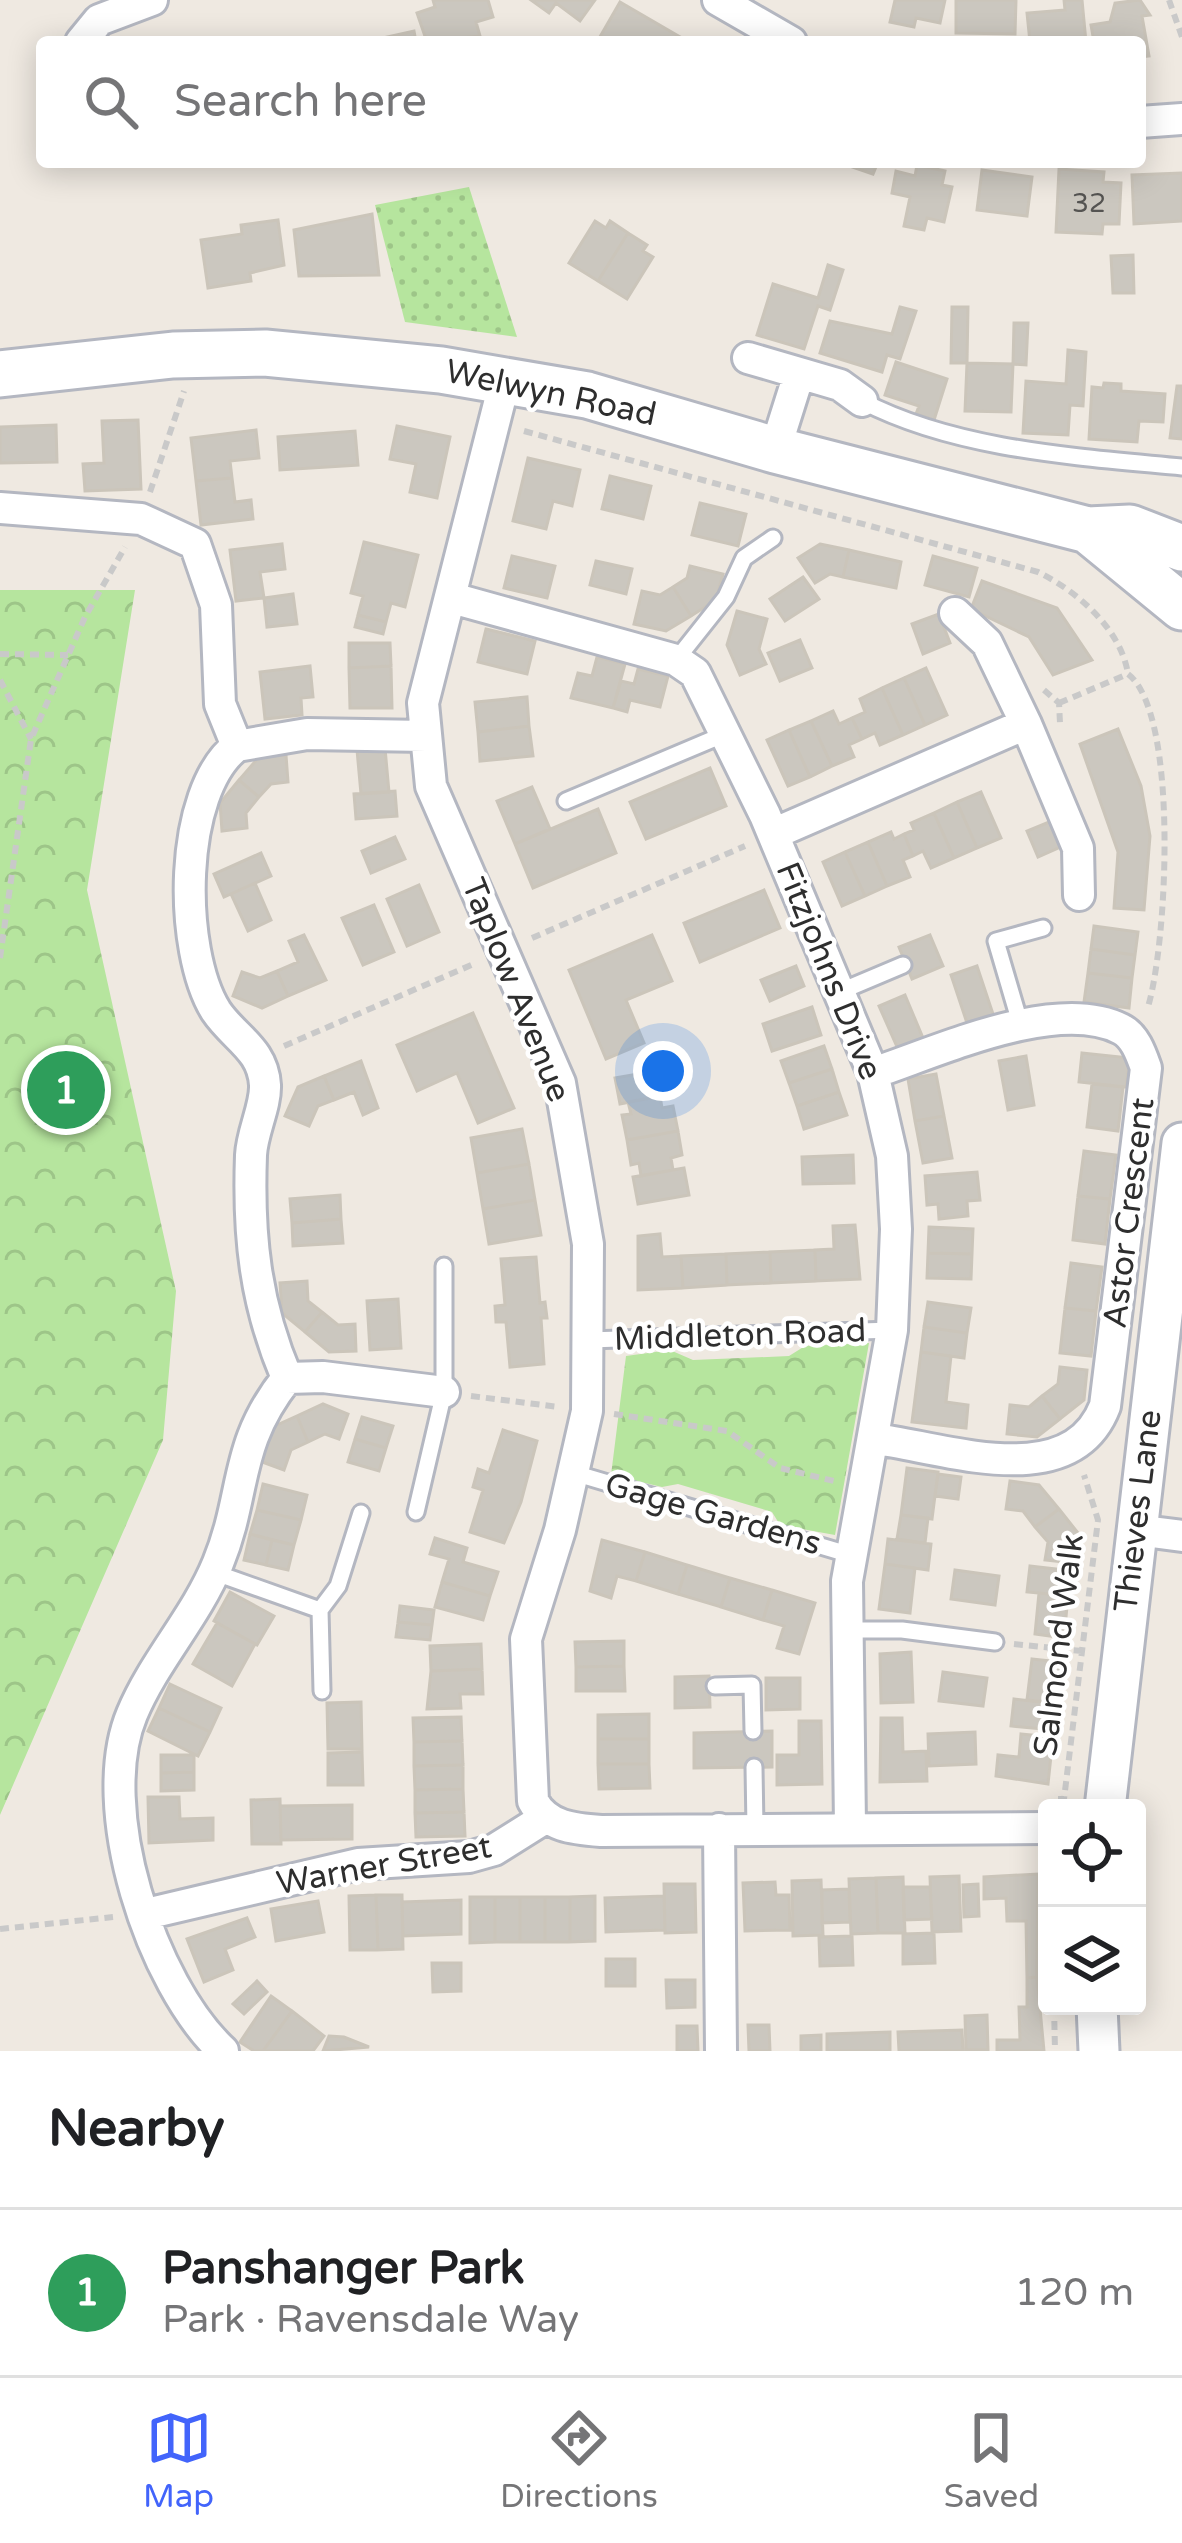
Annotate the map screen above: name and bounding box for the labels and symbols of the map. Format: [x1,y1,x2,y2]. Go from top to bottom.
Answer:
house number: 32 [1072,187,1106,220]
street label: Welwyn Road [442,352,660,434]
street label: Fitzjohns Drive [768,856,890,1086]
street label: Taplow Avenue [453,872,579,1108]
your location [633,1041,693,1101]
pin: 1 [27,1045,105,1135]
street label: Astor Crescent [1096,1096,1162,1330]
street label: Middleton Road [613,1311,867,1359]
street label: Thieves Lane [1106,1408,1170,1614]
street label: Gage Gardens [601,1465,825,1563]
street label: Salmond Walk [1026,1532,1092,1758]
street label: Warner Street [273,1827,495,1903]

